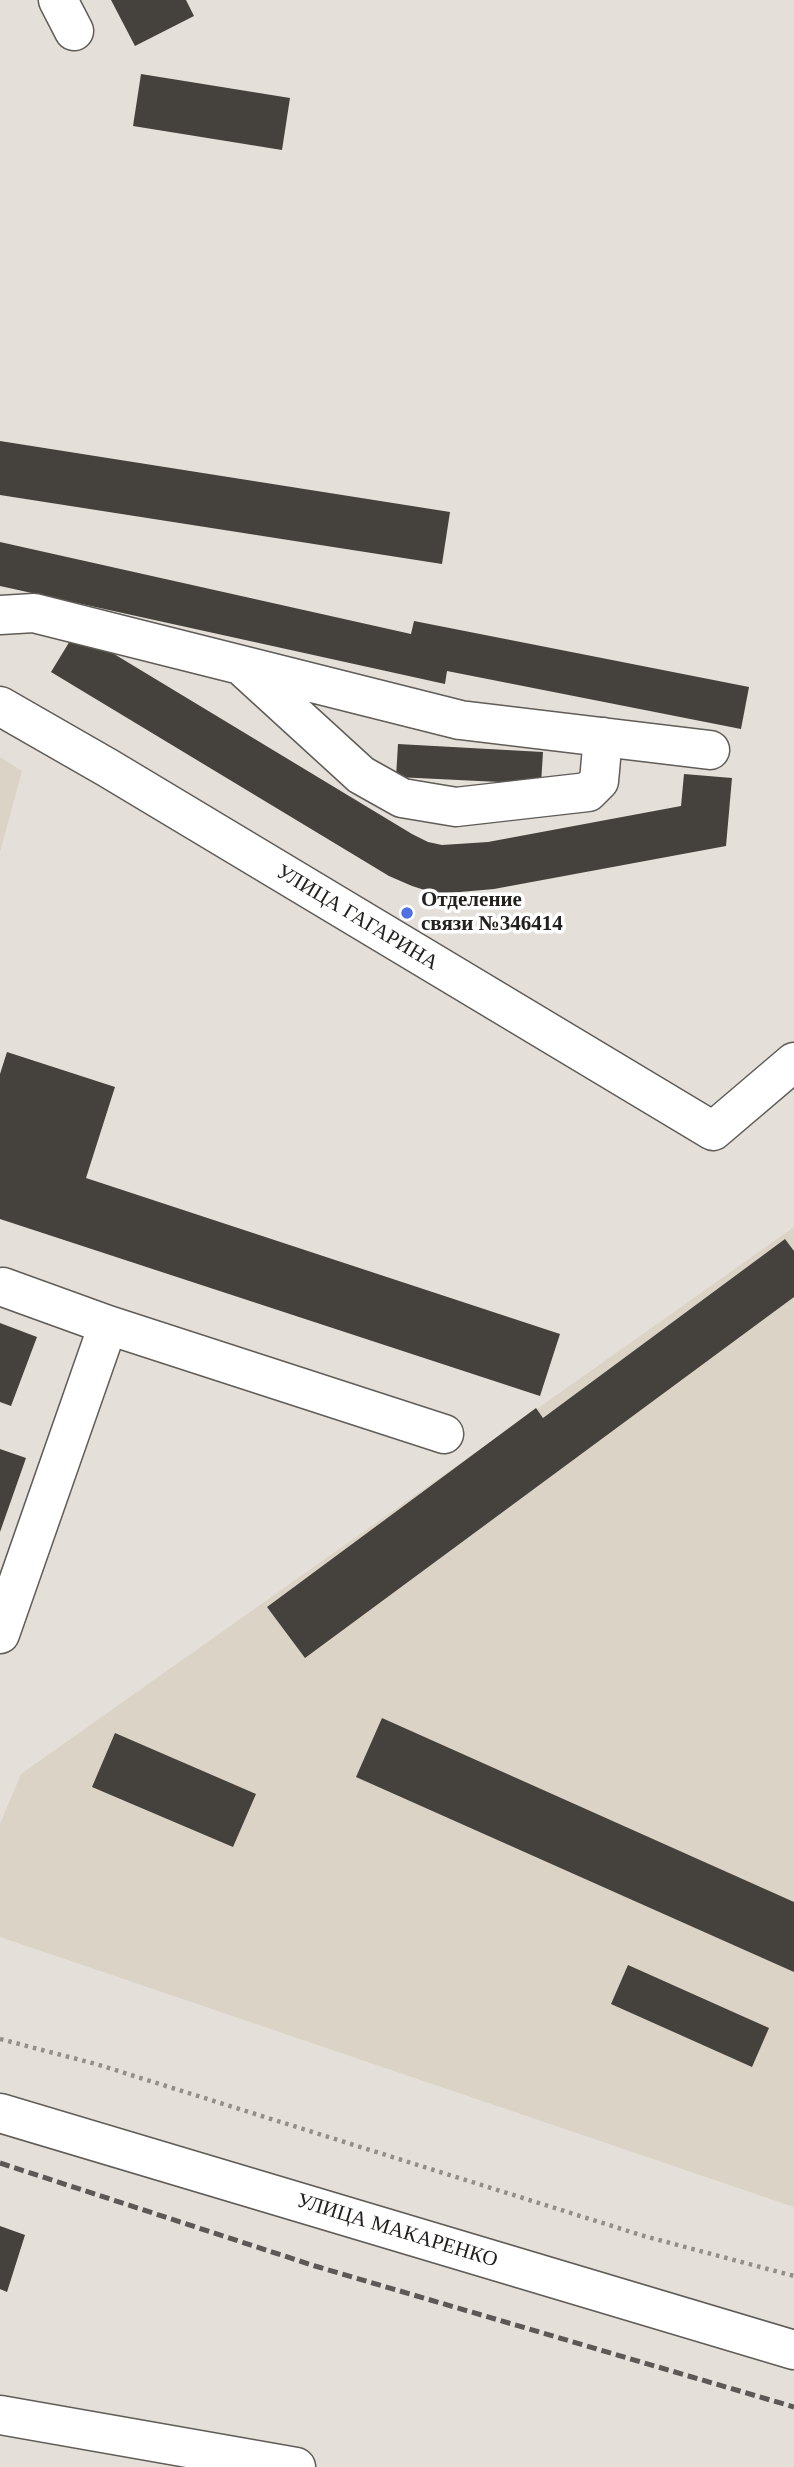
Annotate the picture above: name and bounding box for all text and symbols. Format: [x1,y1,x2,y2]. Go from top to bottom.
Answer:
street label: УЛИЦА ГАГАРИНА [271,860,443,976]
place label: Отделение связи №346414 [421,888,563,938]
marker: Отделение связи №346414 [399,905,415,921]
street label: УЛИЦА МАКАРЕНКО [293,2188,501,2274]

